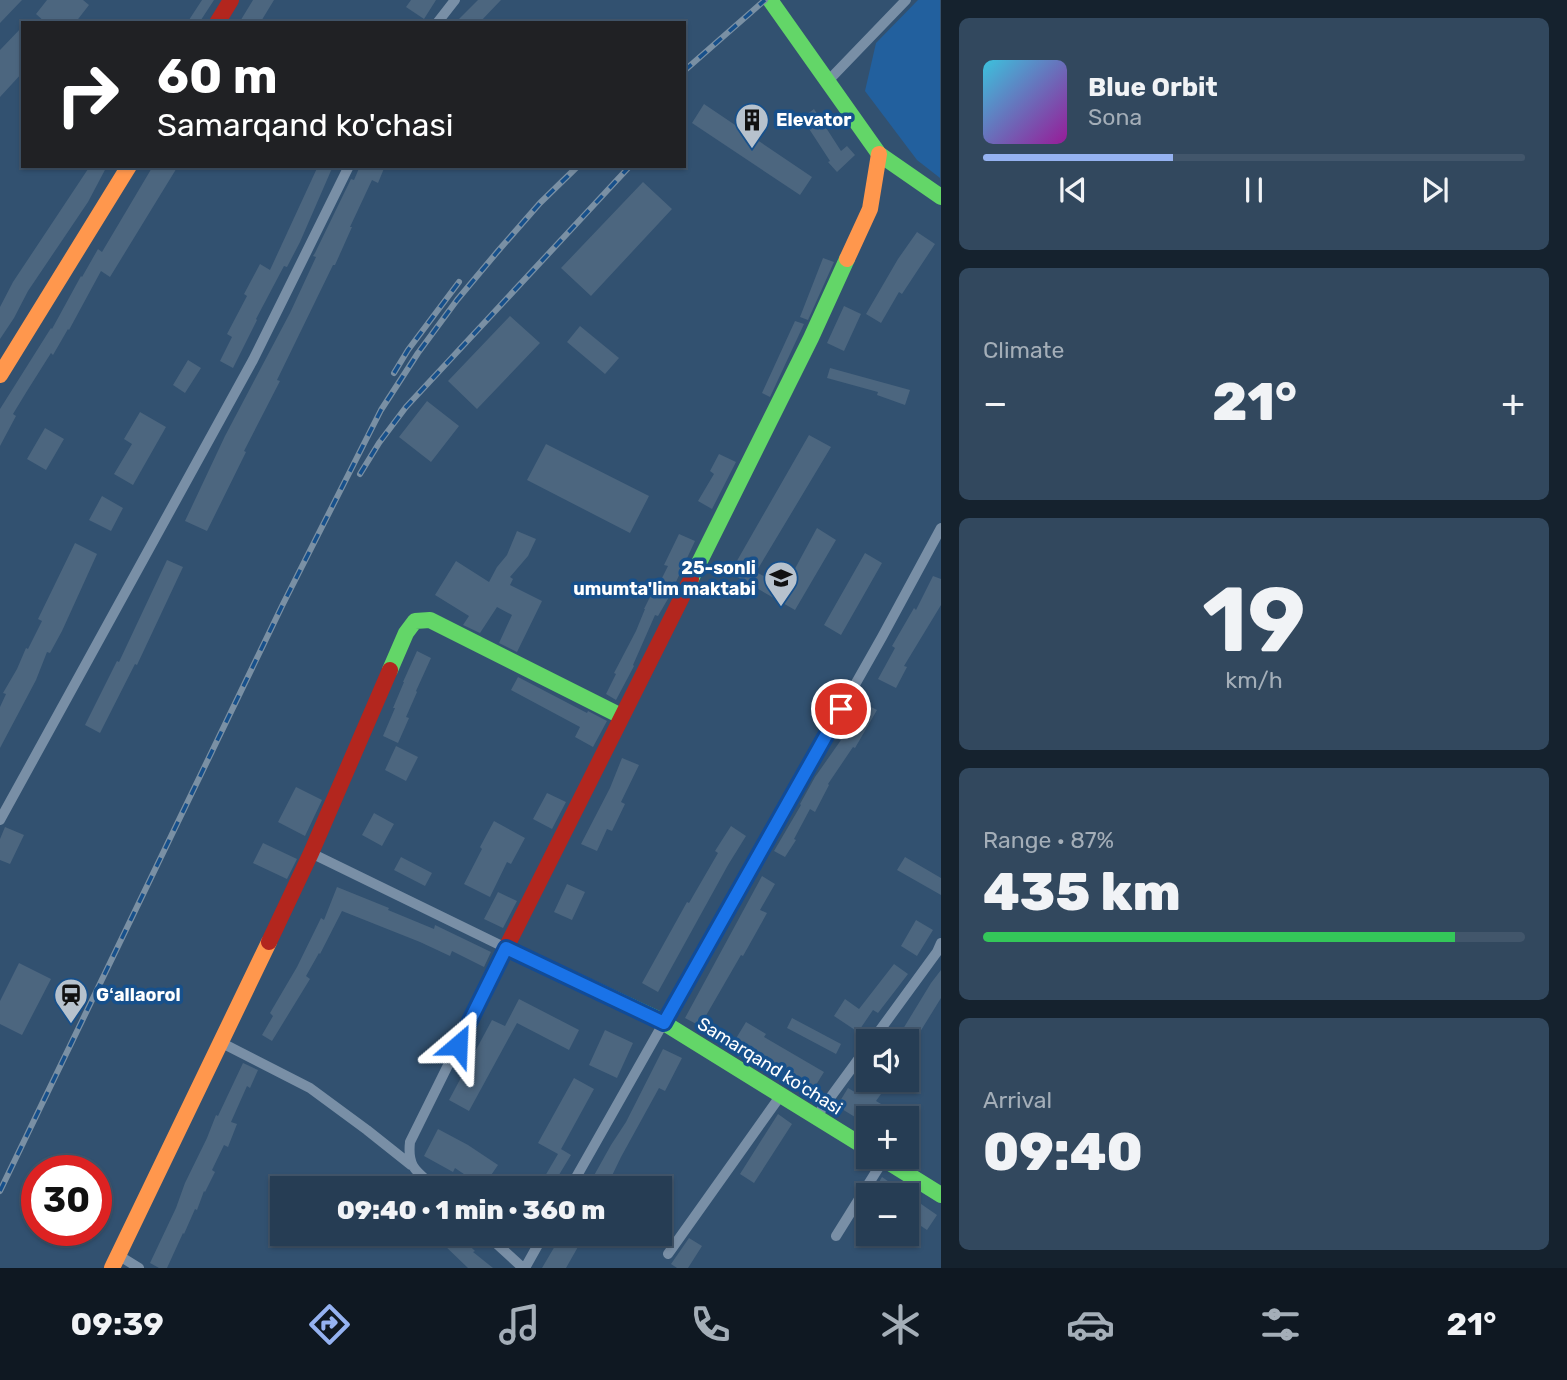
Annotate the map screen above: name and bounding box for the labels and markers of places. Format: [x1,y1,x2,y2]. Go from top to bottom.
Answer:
building icon: Elevator [733,101,771,150]
place label: Elevator [776,109,851,131]
place label: 25-sonli umumta'lim maktabi [573,557,756,600]
school or university icon: 25-sonli umumta'lim maktabi [762,559,800,608]
pin [811,679,871,739]
station icon: Gʻallaorol [52,976,90,1025]
place label: Gʻallaorol [96,984,181,1006]

